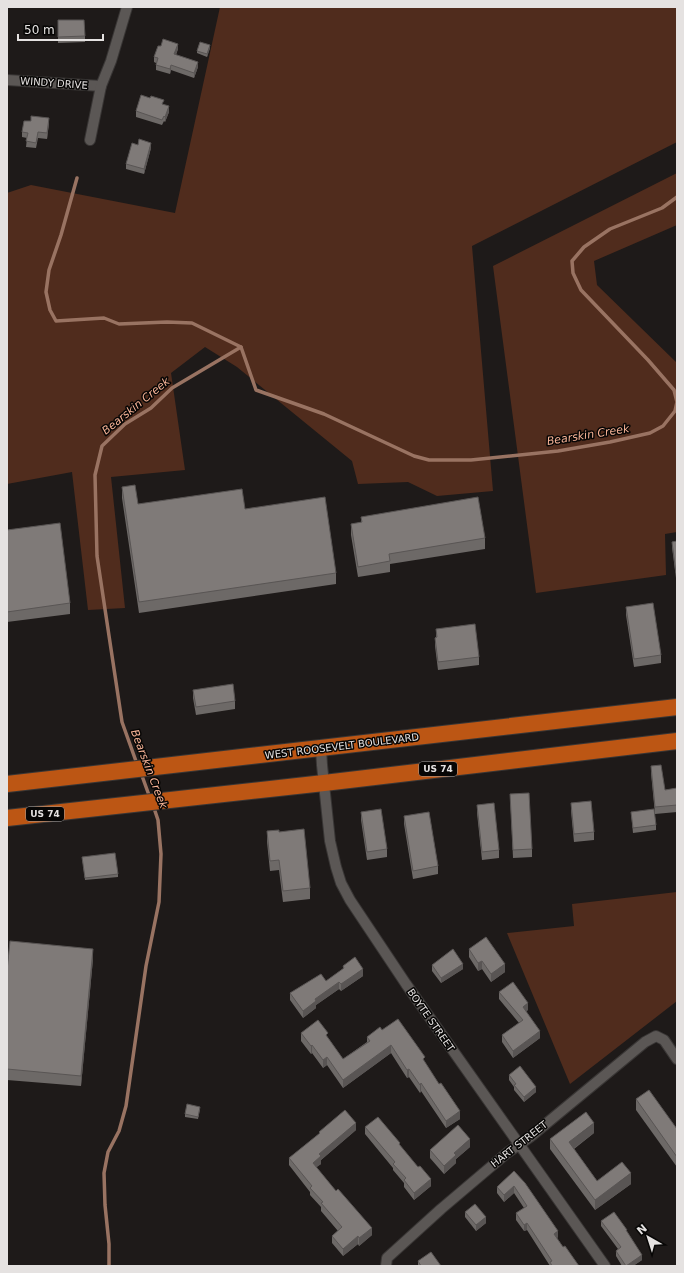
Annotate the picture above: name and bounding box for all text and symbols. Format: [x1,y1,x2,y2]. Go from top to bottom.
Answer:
scale bar [18,16,103,42]
text: 50 m [24,23,55,37]
street label: WINDY DRIVE [20,75,88,91]
water label: Bearskin Creek [100,374,173,437]
water label: Bearskin Creek [546,422,631,448]
water label: Bearskin Creek [128,728,170,811]
street label: WEST ROOSEVELT BOULEVARD [264,731,420,761]
road number: US 74 [419,762,457,776]
road number: US 74 [26,807,64,821]
street label: BOYTE STREET [405,987,457,1054]
street label: HART STREET [489,1118,550,1169]
north arrow [628,1217,668,1257]
text: N [634,1222,650,1238]

